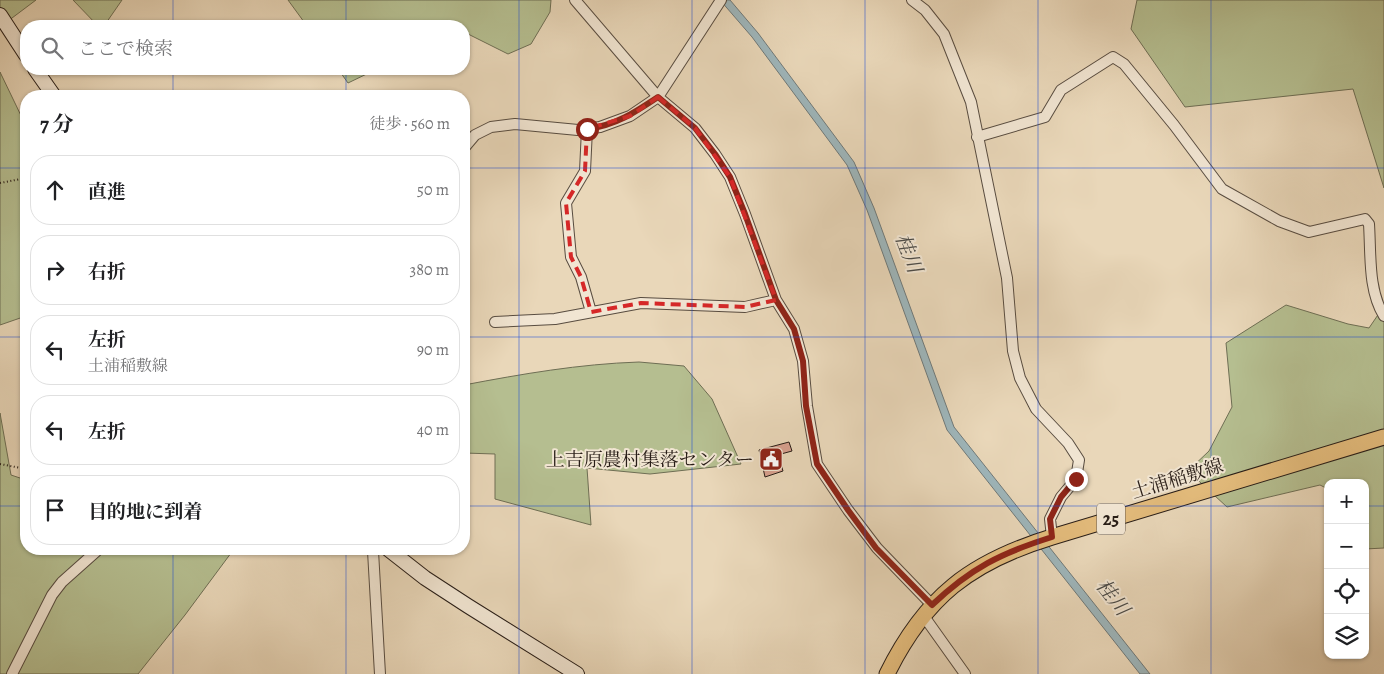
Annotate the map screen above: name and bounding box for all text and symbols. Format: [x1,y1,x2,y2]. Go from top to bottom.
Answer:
search box [20,20,470,75]
icon: search [38,34,66,62]
text: ここで検索 [78,36,173,62]
text: 7 分 [40,110,74,138]
text: 徒歩 · 560 m [369,113,450,135]
route start [576,118,599,141]
icon: ahead [41,176,69,204]
text: 直進 [88,179,126,205]
text: 50 m [417,179,449,201]
water label: 桂川 [889,230,929,279]
icon: right [41,256,69,284]
text: 右折 [88,259,126,285]
text: 380 m [410,259,449,281]
text: 左折 [88,327,126,353]
icon: left [41,336,69,364]
text: 90 m [417,339,449,361]
text: 土浦稲敷線 [88,355,168,377]
icon: left [41,416,69,444]
text: 左折 [88,419,126,445]
text: 40 m [417,419,449,441]
public building icon: 上吉原農村集落センター [758,446,784,472]
place label: 上吉原農村集落センター [546,447,754,473]
street label: 土浦稲敷線 [1128,453,1227,505]
route end [1065,468,1088,491]
map controls [1324,479,1369,659]
button: + [1324,479,1369,524]
icon: arrive [41,496,69,524]
text: 目的地に到着 [88,499,202,525]
road number: 25 [1097,504,1125,534]
button: − [1324,524,1369,569]
button: locate [1324,569,1369,614]
water label: 桂川 [1090,573,1137,623]
button: layers [1324,614,1369,659]

